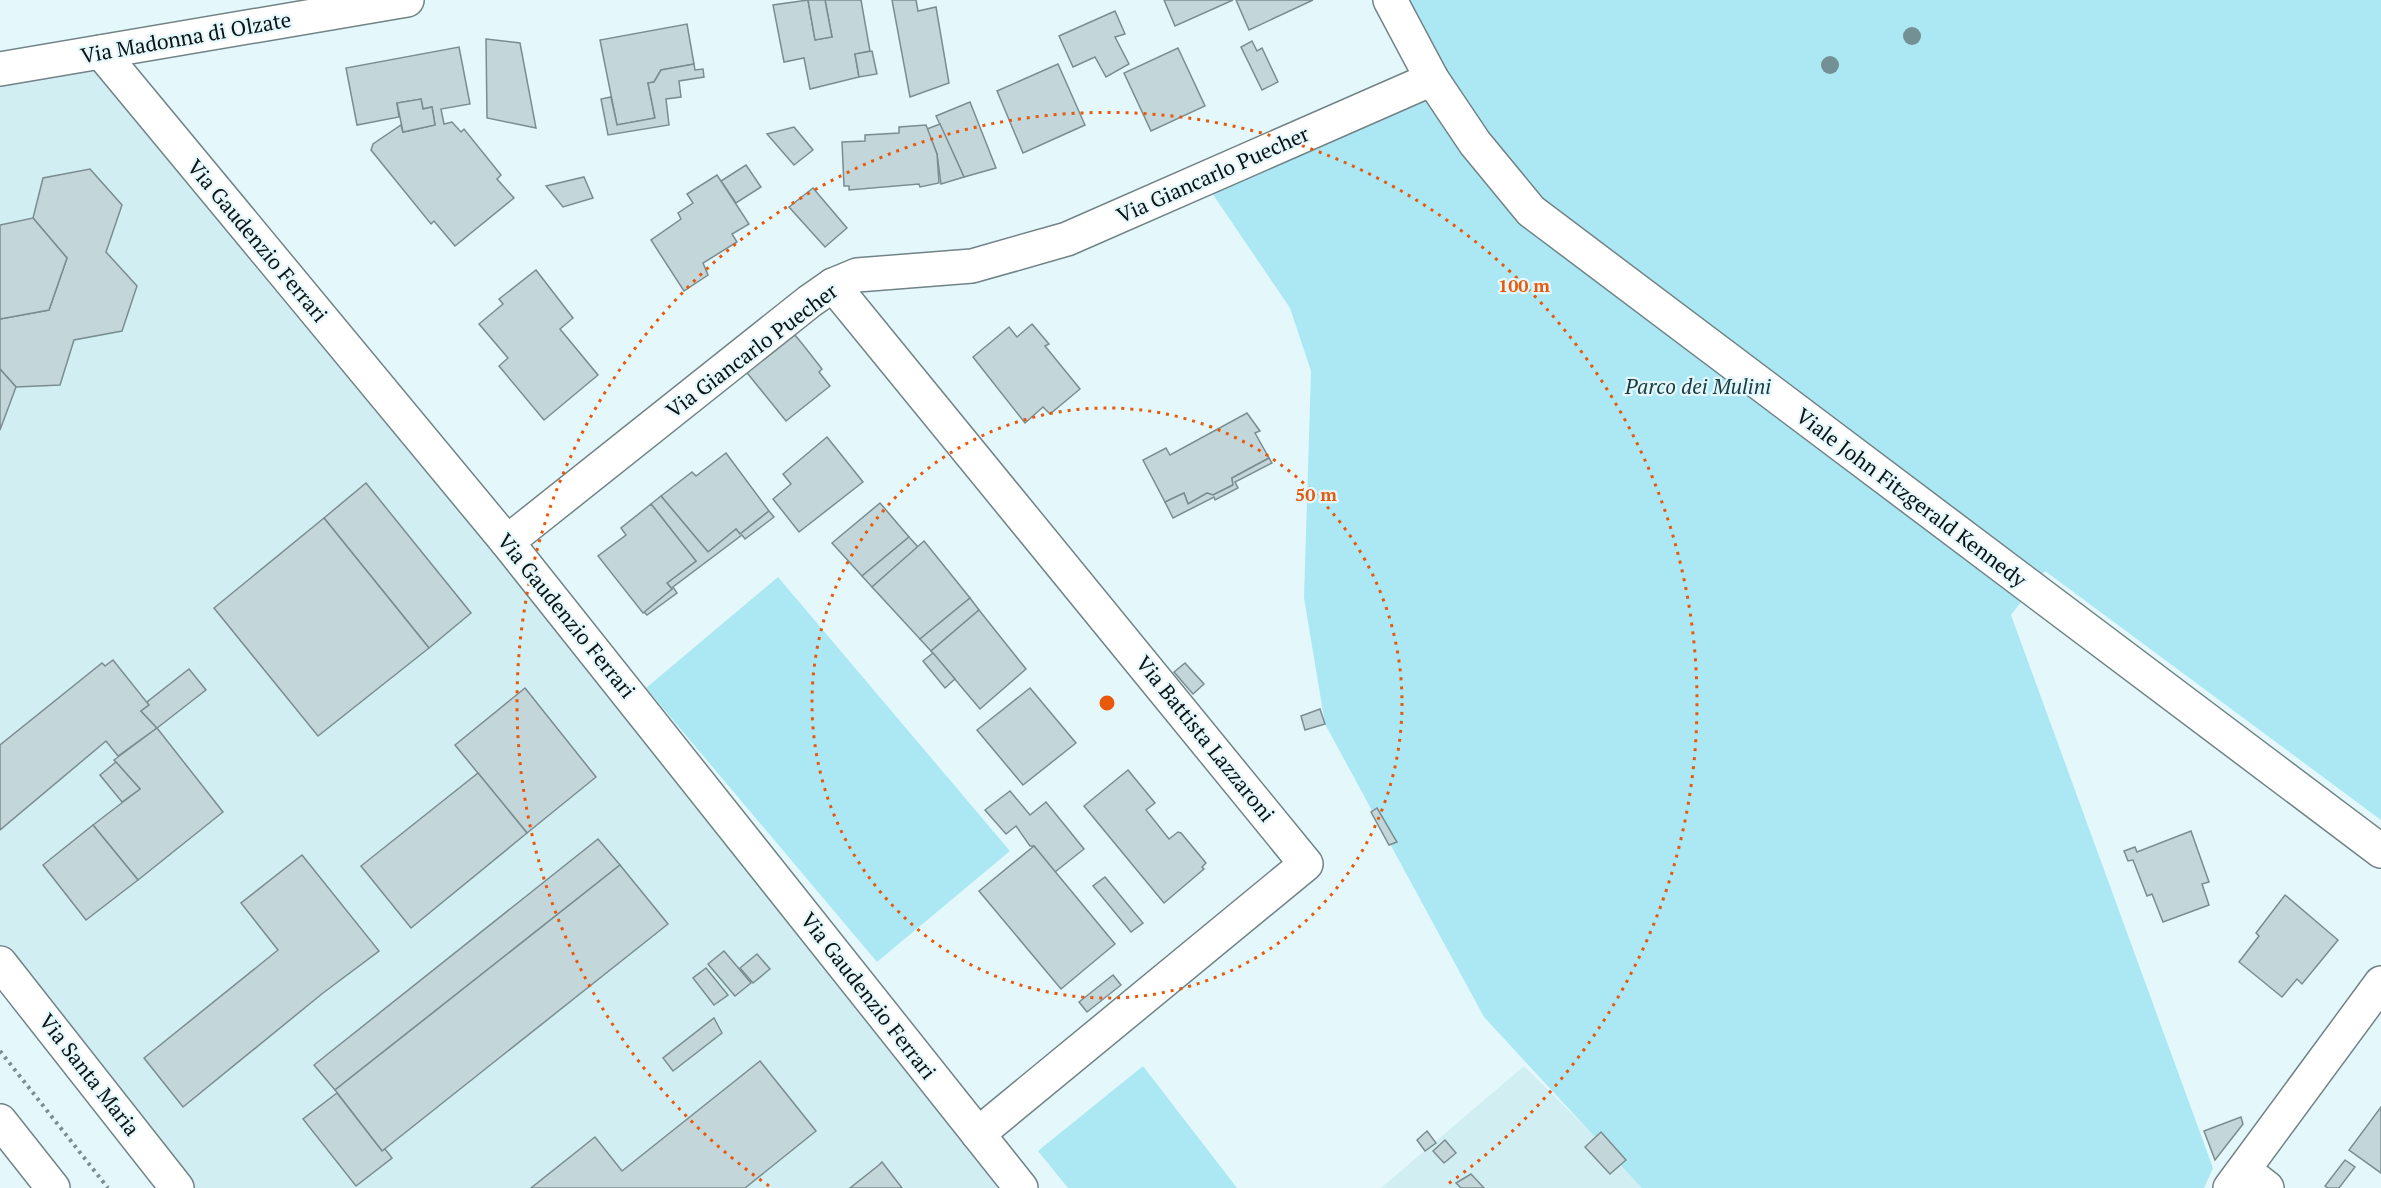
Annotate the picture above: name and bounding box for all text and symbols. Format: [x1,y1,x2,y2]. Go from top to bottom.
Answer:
street label: Via Madonna di Olzate [78,5,293,69]
street label: Via Giancarlo Puecher [1112,119,1313,229]
street label: Via Gaudenzio Ferrari [181,153,334,328]
text: 100 m [1498,273,1550,297]
street label: Via Giancarlo Puecher [660,277,843,424]
park label: Parco dei Mulini [1624,372,1771,400]
street label: Viale John Fitzgerald Kennedy [1791,401,2033,593]
text: 50 m [1295,482,1337,506]
street label: Via Gaudenzio Ferrari [492,527,642,704]
street label: Via Battista Lazzaroni [1130,650,1281,827]
centre of rings [1097,693,1117,713]
street label: Via Gaudenzio Ferrari [795,906,943,1085]
street label: Via Santa Maria [33,1007,147,1142]

